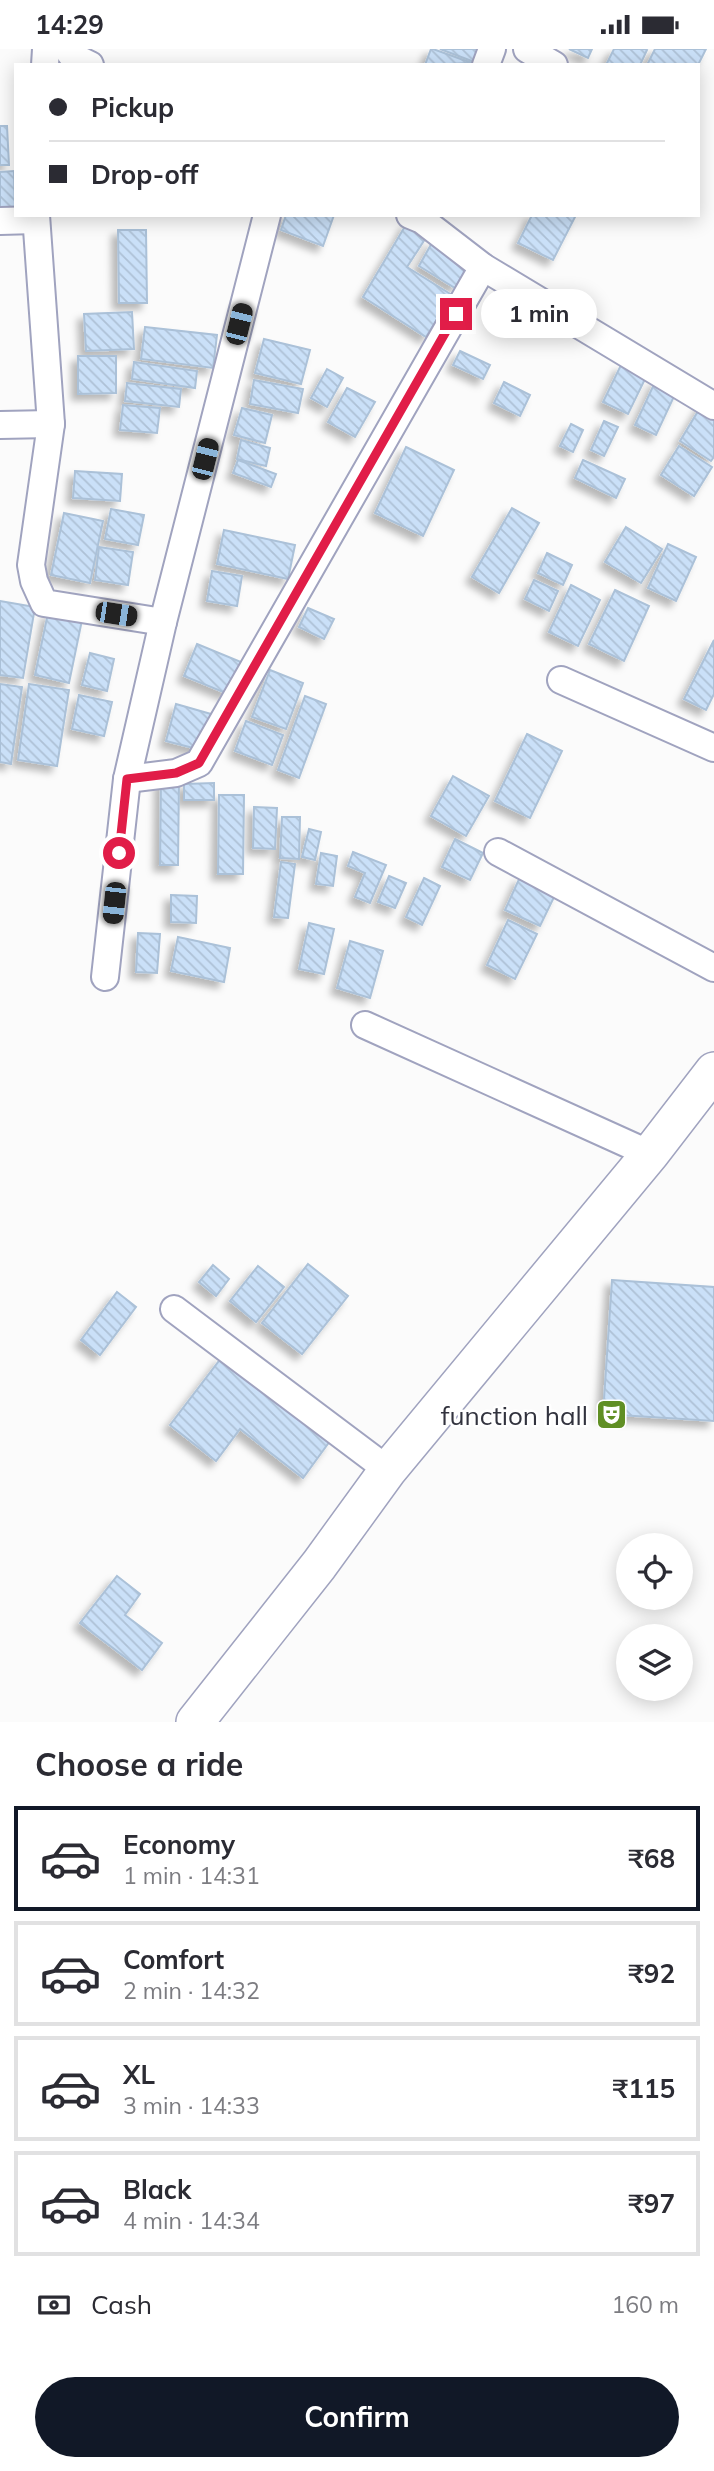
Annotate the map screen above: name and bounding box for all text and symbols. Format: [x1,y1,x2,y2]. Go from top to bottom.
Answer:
text: 14:29 [35,8,104,41]
text: Pickup [91,91,174,124]
text: Drop-off [91,158,198,191]
callout: 1 min [480,289,596,339]
route end [440,298,472,330]
text: 1 min [509,299,569,328]
car [224,301,255,347]
car [190,436,221,482]
car [94,600,139,628]
route start [103,837,135,869]
car [102,881,127,925]
theatre icon: function hall [594,1398,628,1432]
place label: function hall [441,1399,588,1432]
map controls [616,1533,693,1701]
button: locate [616,1533,693,1610]
button: layers [616,1624,693,1701]
text: Choose a ride [35,1744,243,1784]
icon: car [39,1827,102,1890]
text: Economy [123,1828,235,1861]
text: ₹68 [628,1842,675,1875]
text: 1 min · 14:31 [123,1861,260,1890]
icon: car [39,1942,102,2005]
text: Comfort [123,1943,224,1976]
text: ₹92 [628,1957,675,1990]
text: 2 min · 14:32 [123,1976,260,2005]
icon: car [39,2057,102,2120]
text: XL [123,2058,155,2091]
text: ₹115 [613,2072,675,2105]
text: 3 min · 14:33 [123,2091,260,2120]
icon: car [39,2172,102,2235]
text: Black [123,2173,191,2206]
text: ₹97 [628,2187,675,2220]
text: 4 min · 14:34 [123,2206,260,2235]
icon: cash [35,2286,73,2324]
text: Cash [91,2288,152,2321]
text: 160 m [611,2290,679,2319]
button: Confirm [35,2377,679,2457]

